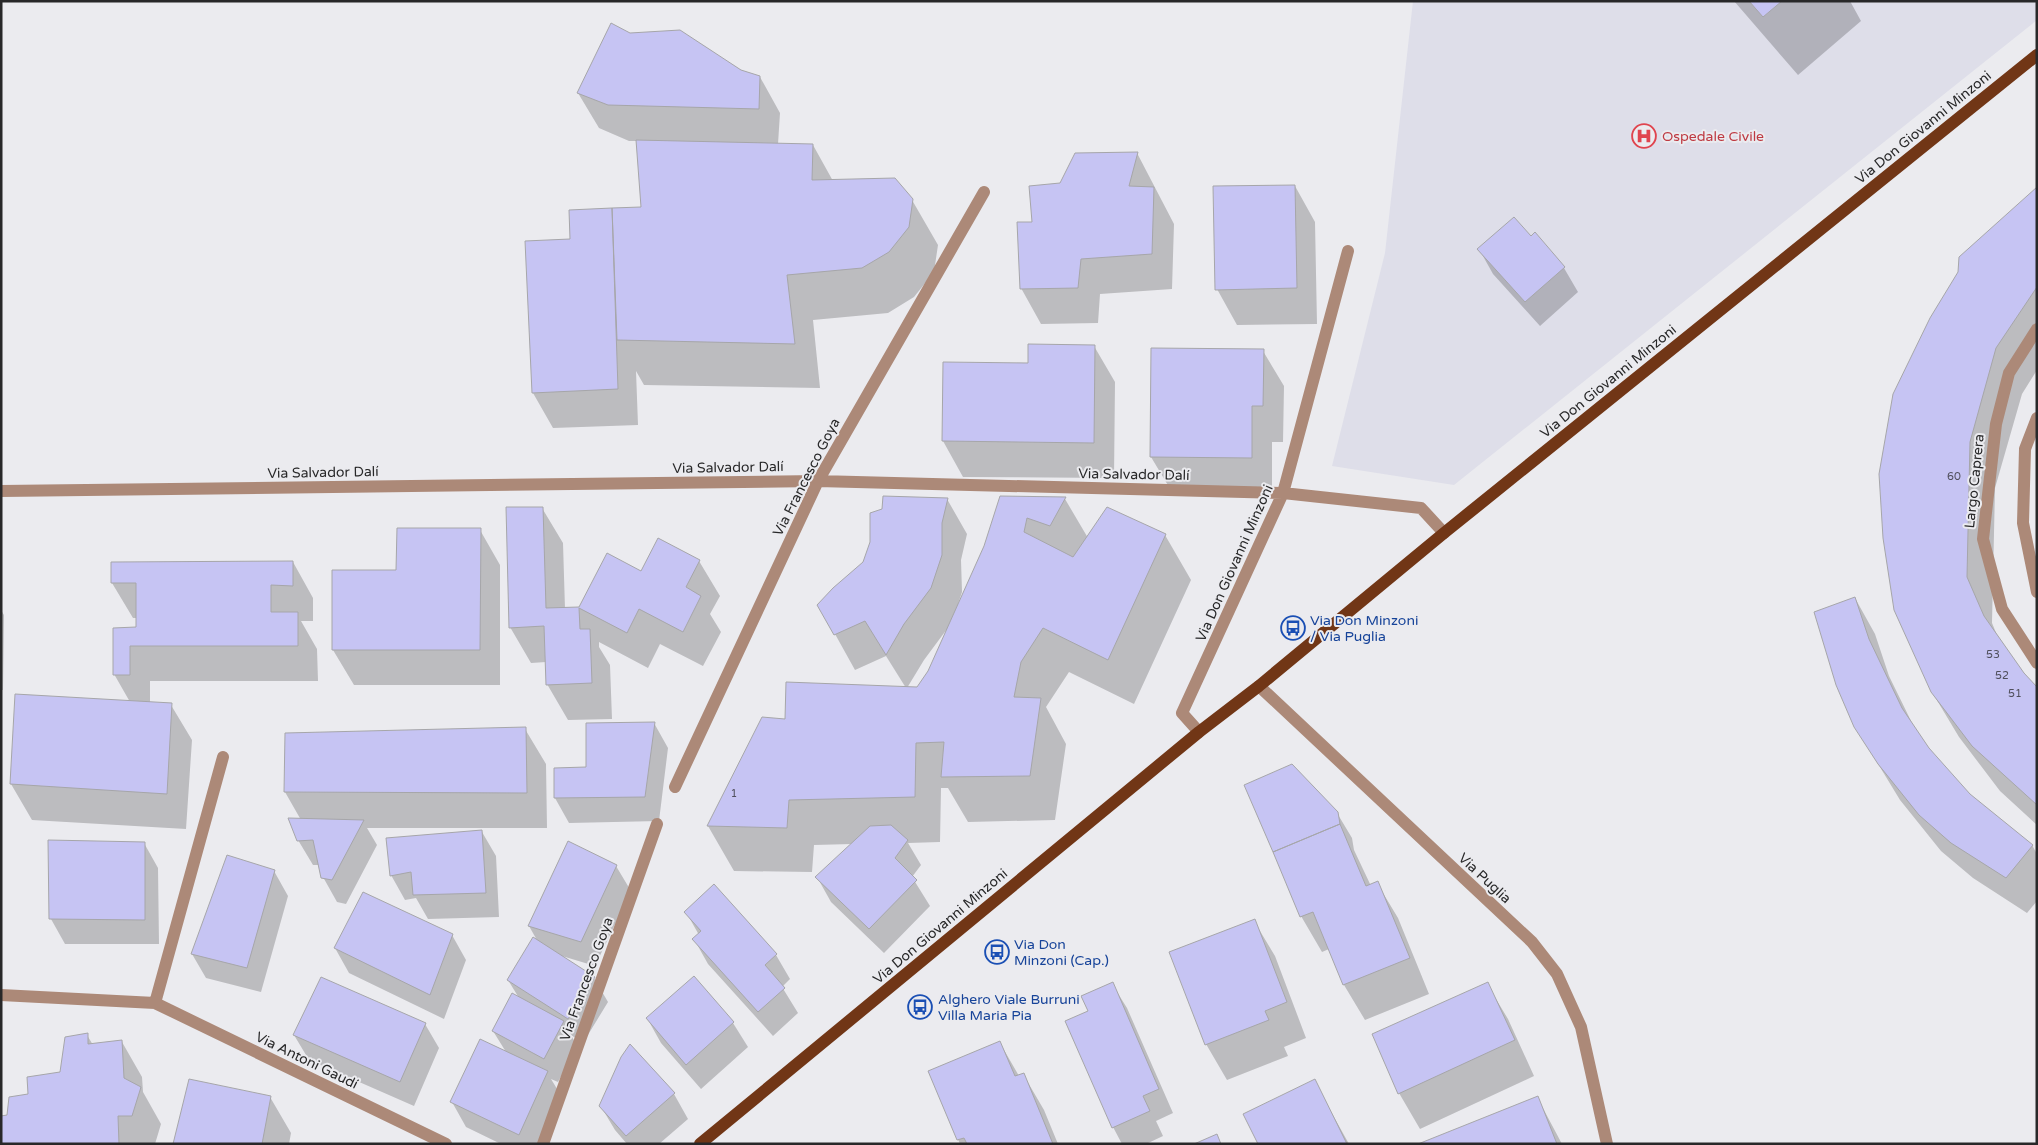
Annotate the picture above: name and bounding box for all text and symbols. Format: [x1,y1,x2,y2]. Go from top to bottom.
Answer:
street label: Via Don Giovanni Minzoni [1852,67,1995,188]
hospital icon: Ospedale Civile [1631,123,1657,149]
place label: Ospedale Civile [1662,128,1764,145]
street label: Via Don Giovanni Minzoni [1537,321,1680,442]
street label: Via Francesco Goya [769,415,844,539]
street label: Largo Caprera [1961,433,1988,529]
street label: Via Salvador Dalí [672,458,784,477]
street label: Via Salvador Dalí [267,463,379,482]
street label: Via Salvador Dalí [1078,465,1190,484]
house number: 60 [1947,470,1961,483]
street label: Via Don Giovanni Minzoni [1192,482,1277,644]
place label: Via Don Minzoni / Via Puglia [1310,612,1418,645]
bus stop icon: Via Don Minzoni / Via Puglia [1280,615,1306,641]
house number: 53 [1986,648,2000,661]
house number: 52 [1995,669,2009,682]
house number: 51 [2008,687,2022,700]
house number: 1 [731,787,737,800]
street label: Via Puglia [1455,850,1515,907]
street label: Via Don Giovanni Minzoni [870,865,1011,988]
street label: Via Francesco Goya [556,915,617,1043]
place label: Via Don Minzoni (Cap.) [1014,936,1109,969]
bus stop icon: Via Don Minzoni (Cap.) [984,939,1010,965]
place label: Alghero Viale Burruni Villa Maria Pia [938,991,1080,1024]
bus stop icon: Alghero Viale Burruni Villa Maria Pia [907,994,933,1020]
street label: Via Antoni Gaudí [253,1028,361,1093]

